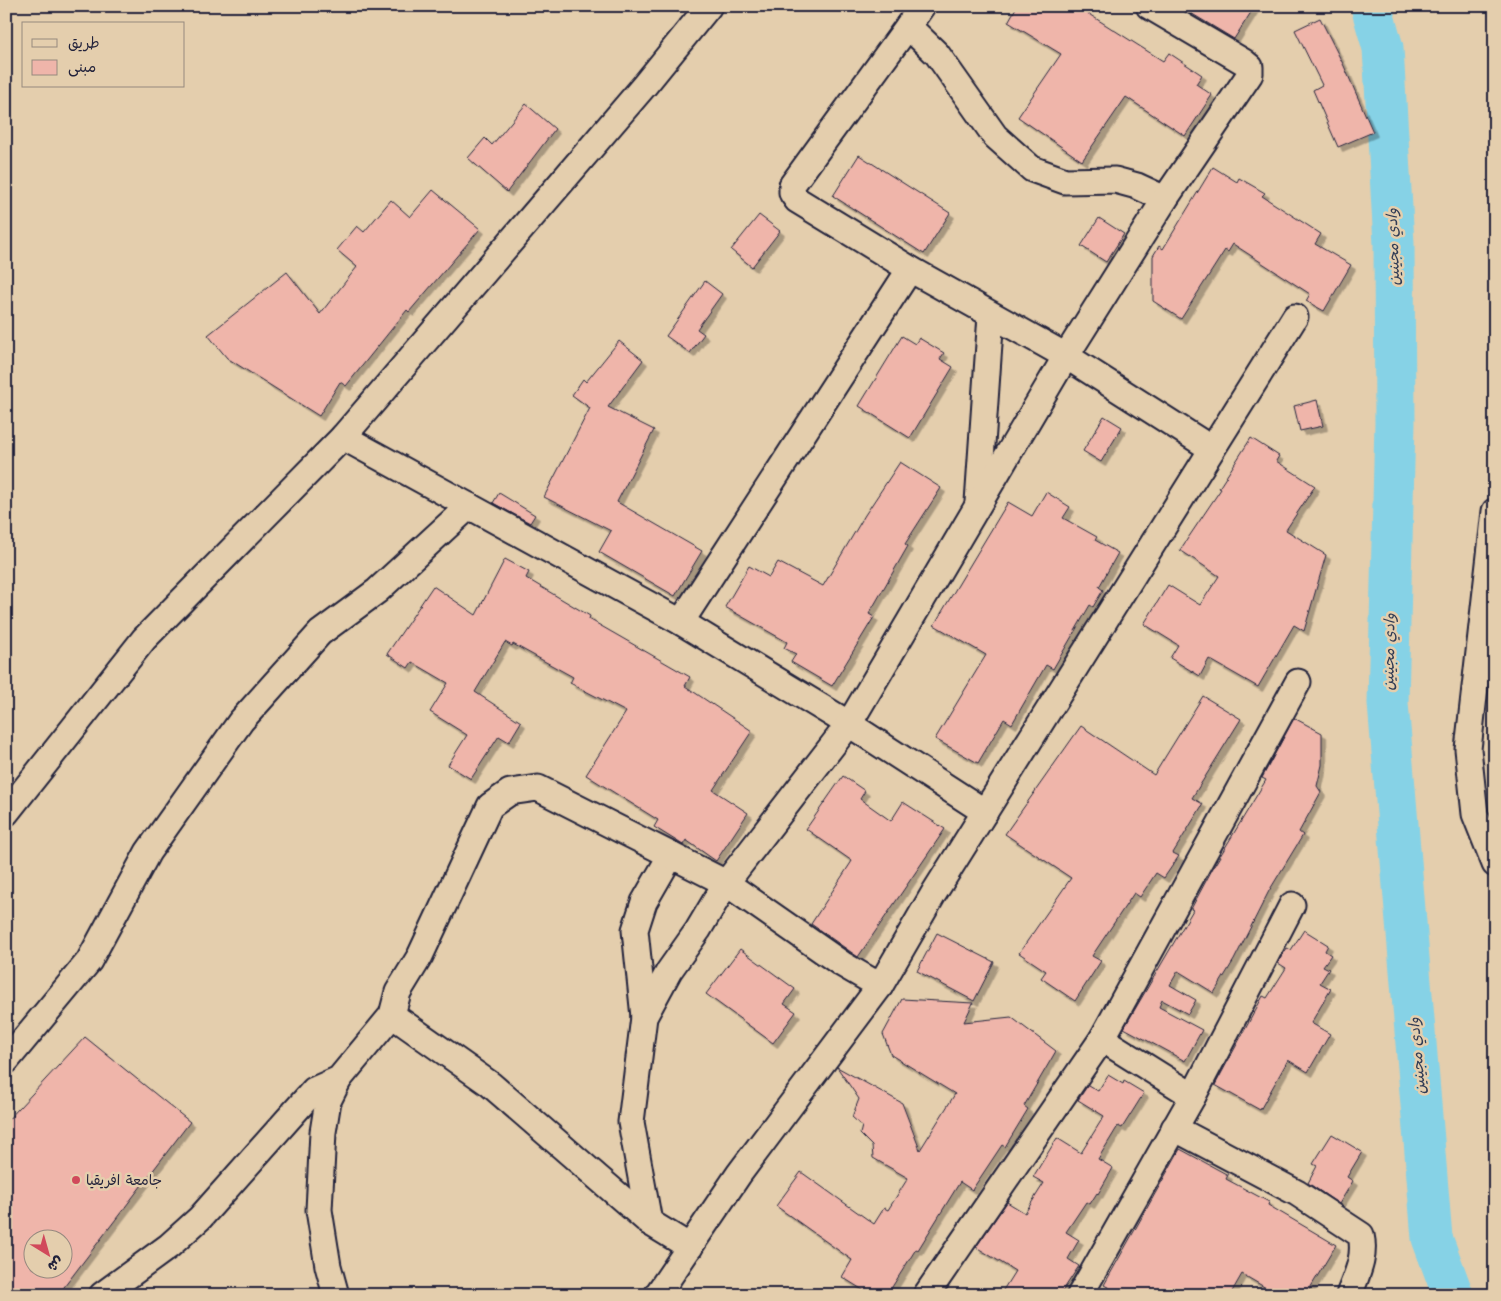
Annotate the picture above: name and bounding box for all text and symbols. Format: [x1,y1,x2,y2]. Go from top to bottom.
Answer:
legend [22,22,185,88]
text: طريق [68,32,100,56]
text: مبنى [68,56,96,80]
water label: وادي مجينين [1381,208,1407,286]
water label: وادي مجينين [1377,613,1403,691]
water label: وادي مجينين [1403,1016,1433,1095]
place label: جامعة افريقيا [86,1170,162,1192]
marker: جامعة افريقيا [70,1174,82,1186]
north arrow [22,1228,72,1278]
text: ش [42,1250,68,1277]

